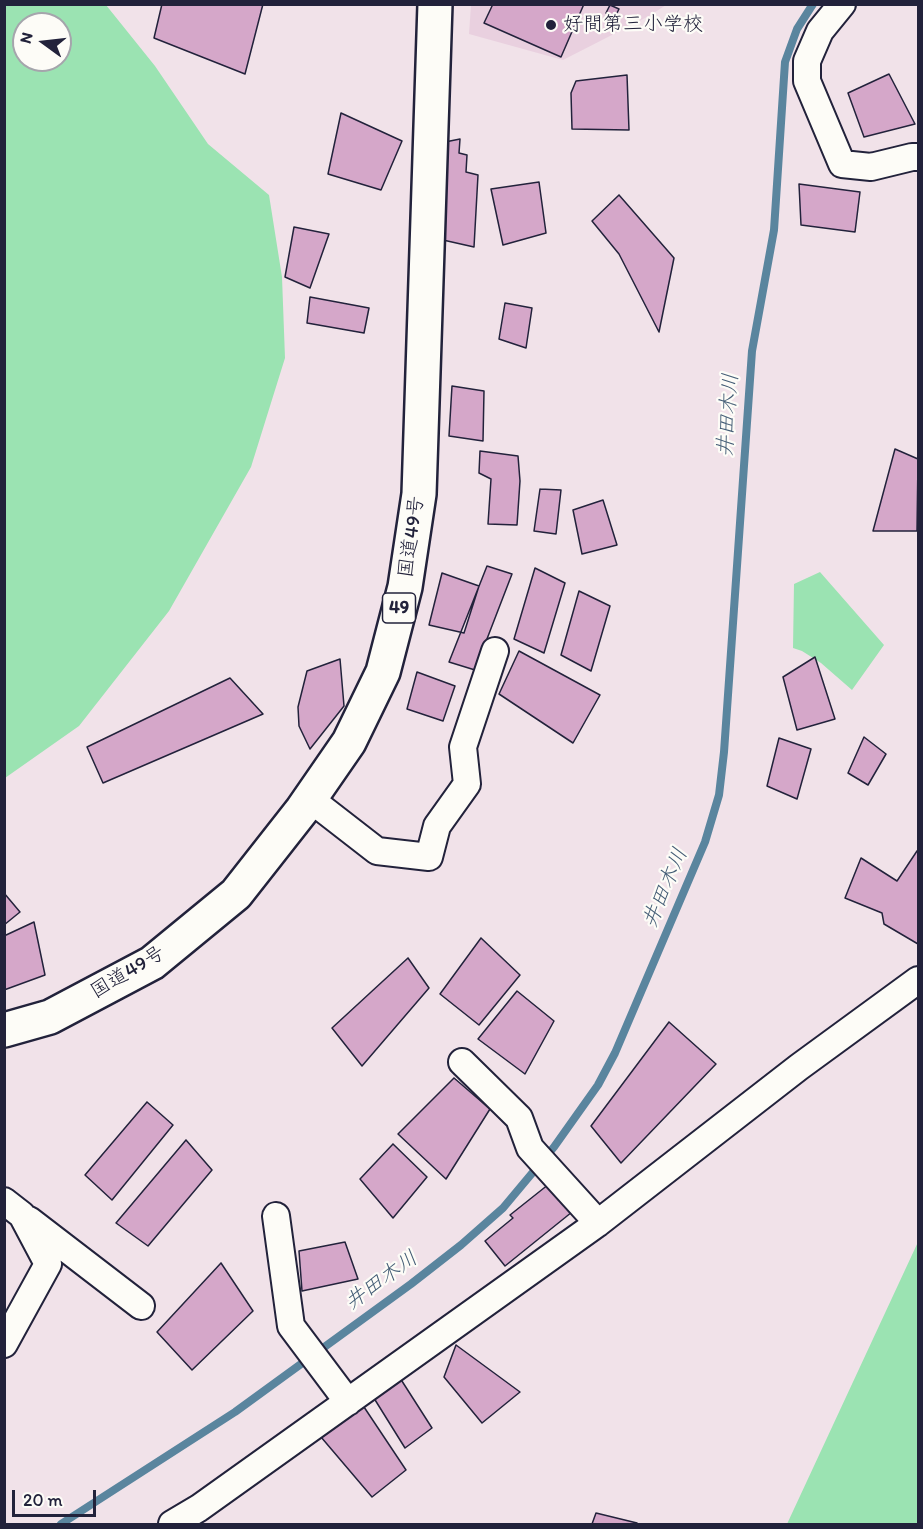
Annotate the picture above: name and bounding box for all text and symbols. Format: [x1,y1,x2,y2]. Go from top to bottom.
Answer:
north arrow [12,12,72,72]
place label: 好間第三小学校 [563,13,703,37]
marker: 好間第三小学校 [544,18,558,32]
text: N [15,30,37,45]
water label: 井田木川 [714,372,744,458]
street label: 国道49号 [394,494,430,580]
road number: 49 [382,593,416,623]
water label: 井田木川 [638,844,694,932]
street label: 国道49号 [86,941,170,1005]
water label: 井田木川 [341,1246,423,1316]
scale bar [15,1478,99,1516]
text: 20 m [23,1489,63,1511]

